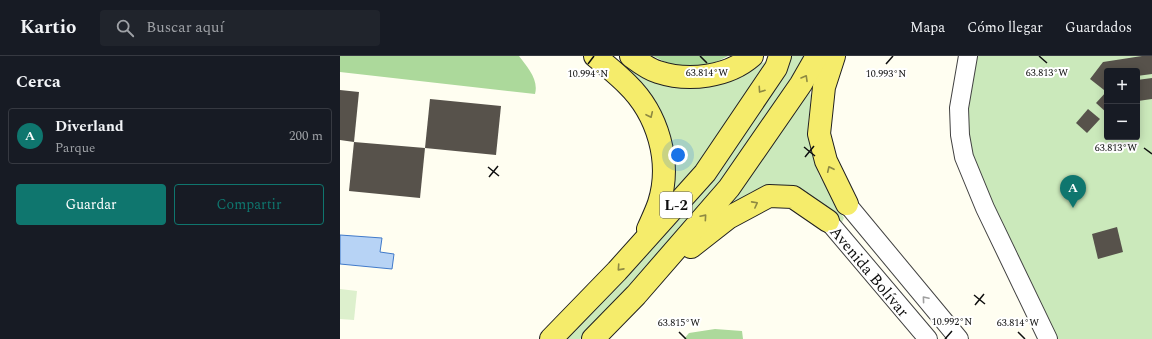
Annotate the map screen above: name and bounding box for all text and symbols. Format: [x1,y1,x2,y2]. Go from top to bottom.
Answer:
search box [100,10,380,46]
text: Kartio [20,13,76,42]
text: Buscar aquí [146,16,224,39]
icon: search [114,17,136,39]
text: Mapa [910,17,945,38]
text: Cómo llegar [967,17,1043,38]
text: Guardados [1065,17,1132,38]
text: 63.814°W [686,65,728,81]
text: 63.813°W [1026,65,1068,81]
text: 10.994°N [568,66,608,82]
text: 10.993°N [866,66,906,82]
map controls [1104,68,1140,140]
button: + [1104,68,1140,104]
text: Cerca [16,69,61,95]
one-way arrow [800,75,807,82]
one-way arrow [759,85,766,92]
button: − [1104,104,1140,140]
one-way arrow [645,111,653,119]
text: Diverland [55,115,124,138]
text: A [25,126,35,146]
text: 200 m [289,126,323,146]
text: Parque [55,138,95,158]
text: 63.813°W [1095,140,1137,156]
your location [668,145,688,165]
one-way arrow [827,166,835,174]
pin: A [1060,175,1086,208]
button: Guardar [16,184,166,225]
button: Compartir [174,184,324,225]
road number: L-2 [660,192,692,218]
one-way arrow [751,201,758,208]
one-way arrow [699,214,706,222]
street label: Avenida Bolívar [824,221,915,323]
one-way arrow [617,263,624,271]
one-way arrow [923,296,930,303]
text: 10.992°N [932,314,972,330]
text: 63.815°W [658,315,700,331]
text: 63.814°W [997,315,1039,331]

